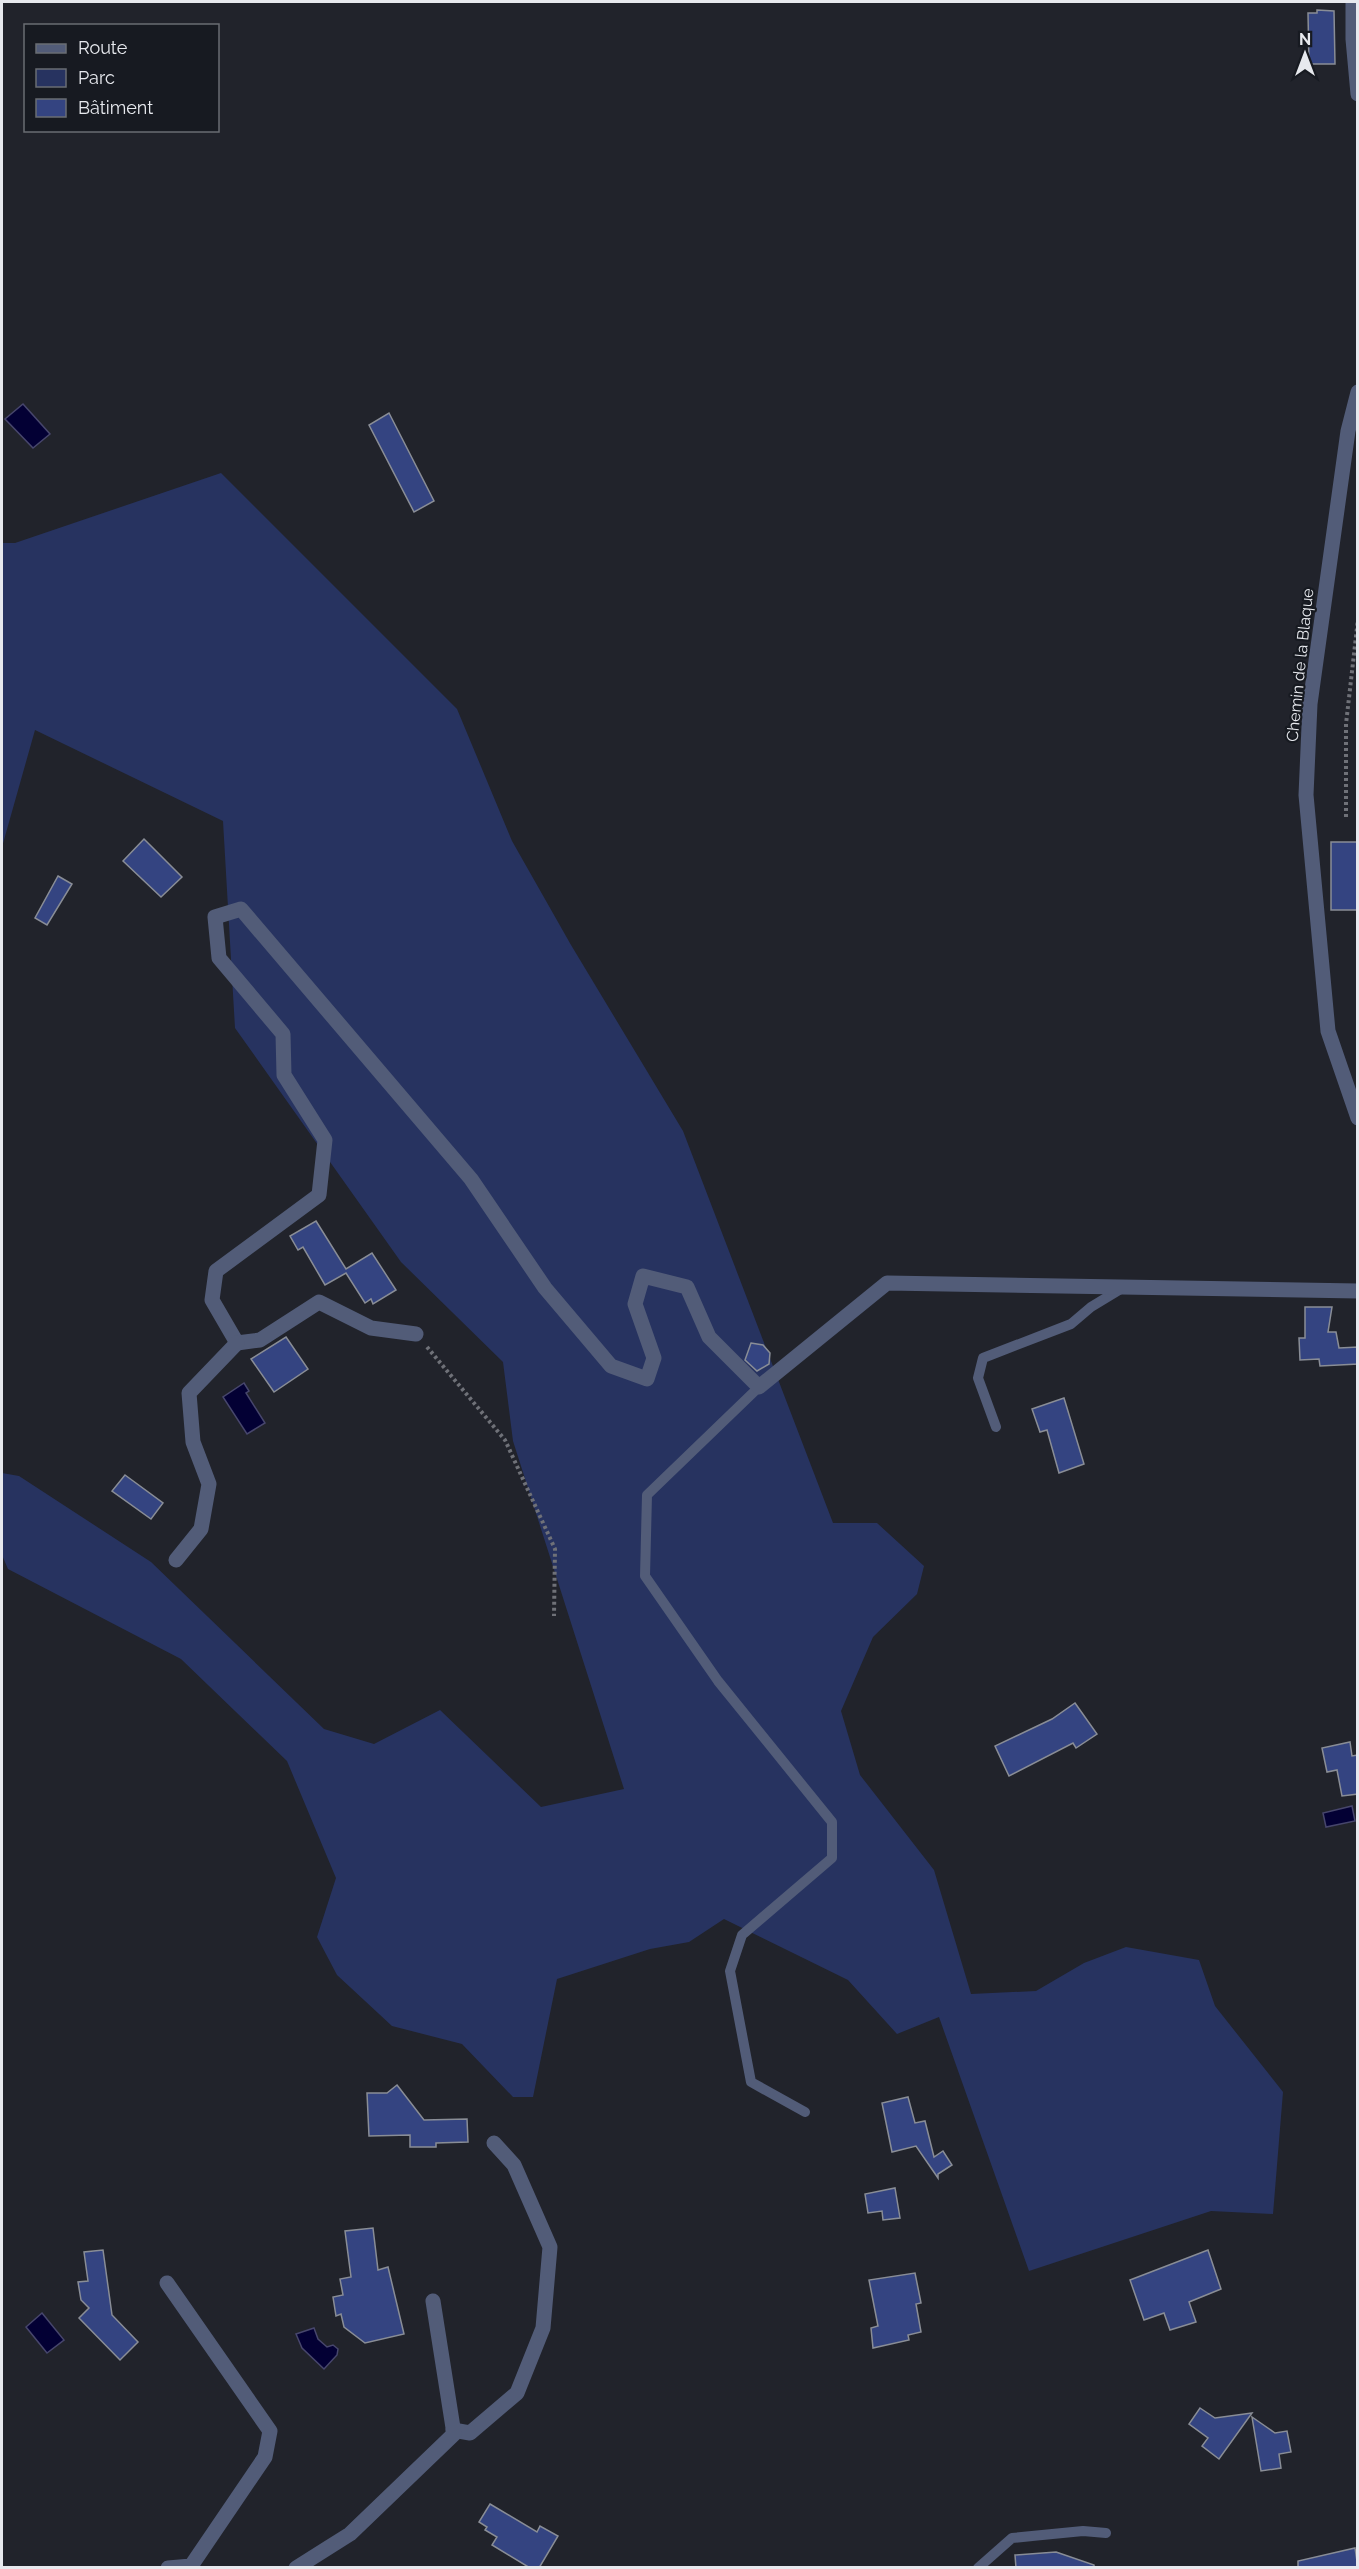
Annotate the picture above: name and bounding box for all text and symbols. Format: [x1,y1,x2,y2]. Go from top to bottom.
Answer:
legend [24,24,219,132]
north arrow [1275,24,1335,84]
text: N [1299,30,1311,49]
text: Route [78,37,128,58]
text: Parc [78,67,115,88]
text: Bâtiment [78,97,153,118]
street label: Chemin de la Blaque [1282,587,1318,743]

